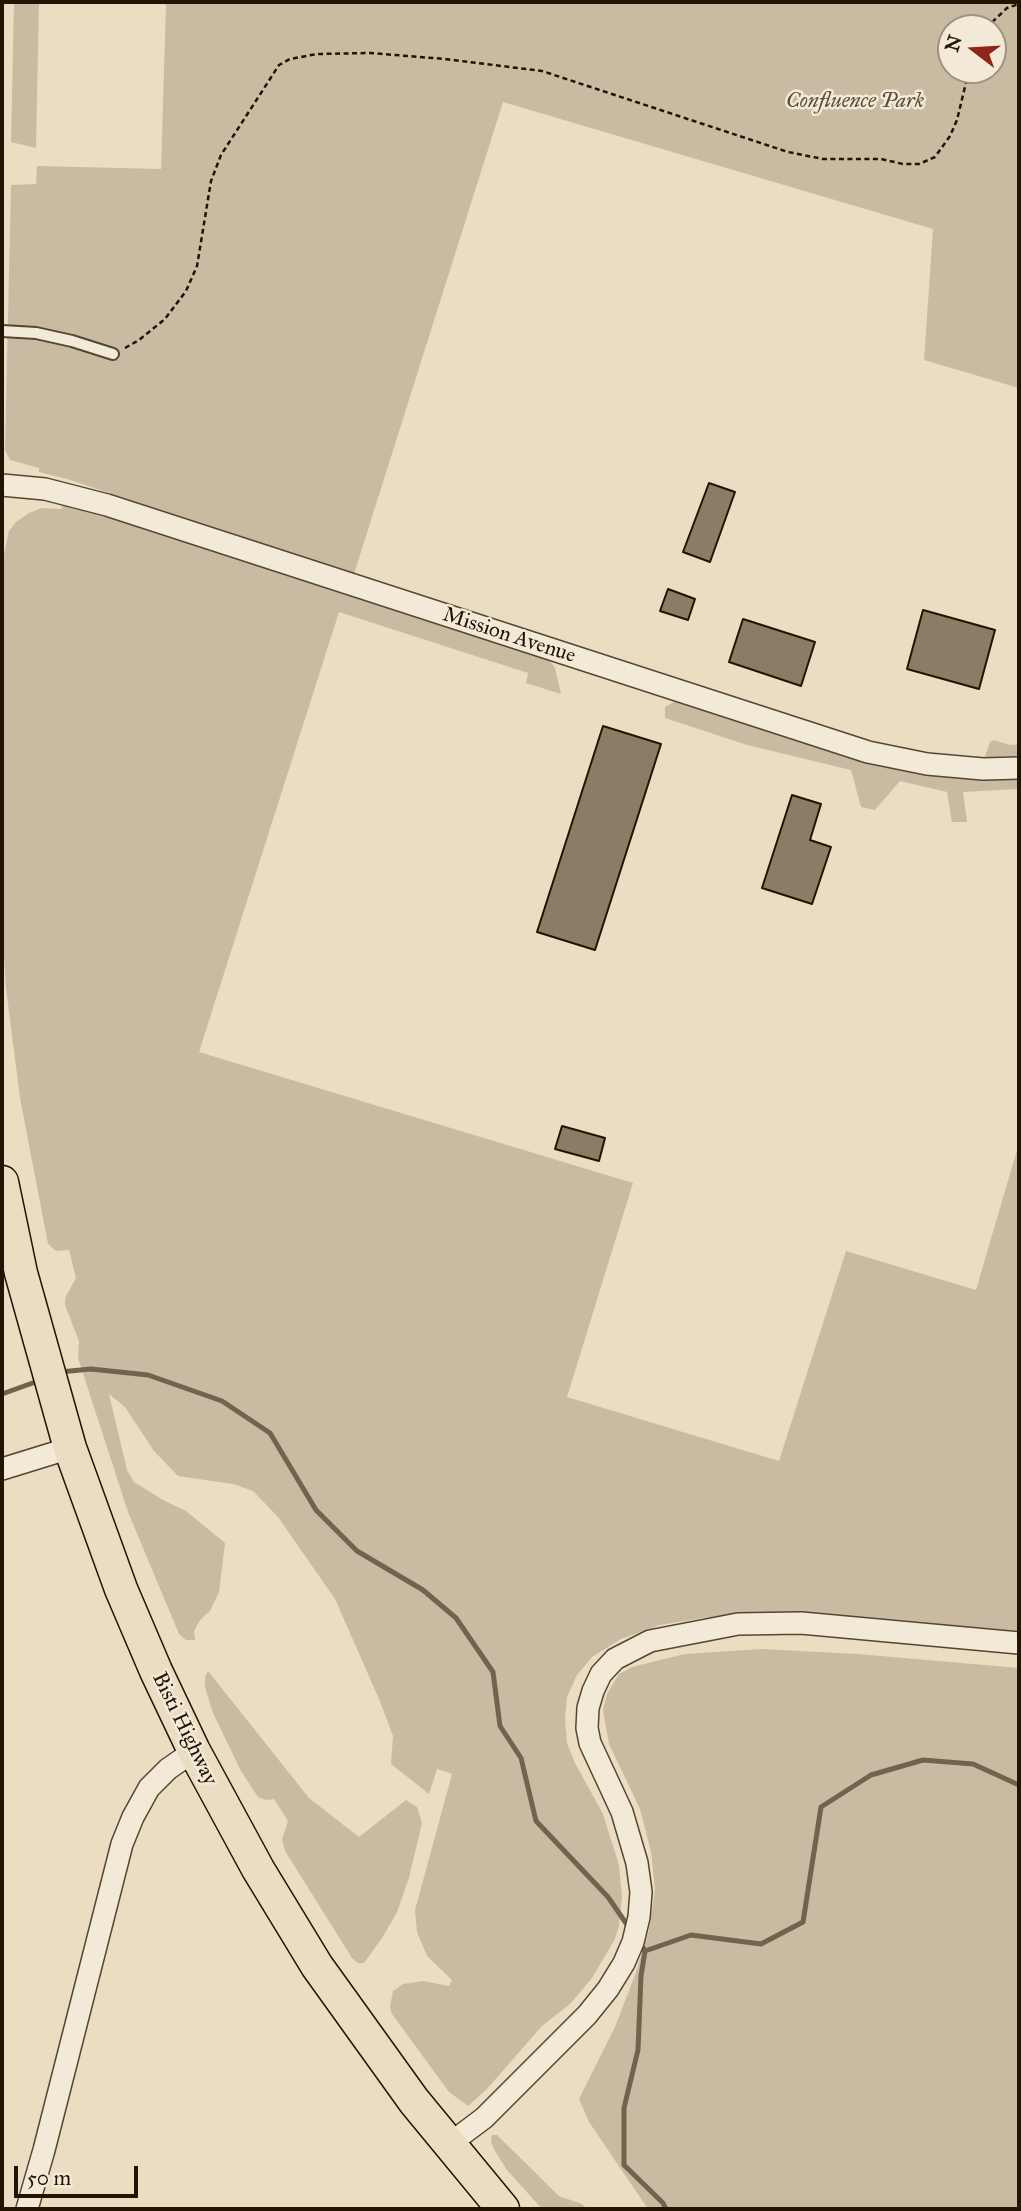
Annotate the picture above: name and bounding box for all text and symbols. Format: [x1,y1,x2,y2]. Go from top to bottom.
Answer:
north arrow [937,14,1007,84]
text: N [940,32,967,54]
park label: Confluence Park [786,89,924,115]
street label: Mission Avenue [439,603,579,669]
street label: Bisti Highway [146,1669,222,1789]
scale bar [18,2152,142,2196]
text: 50 m [27,2165,71,2191]

